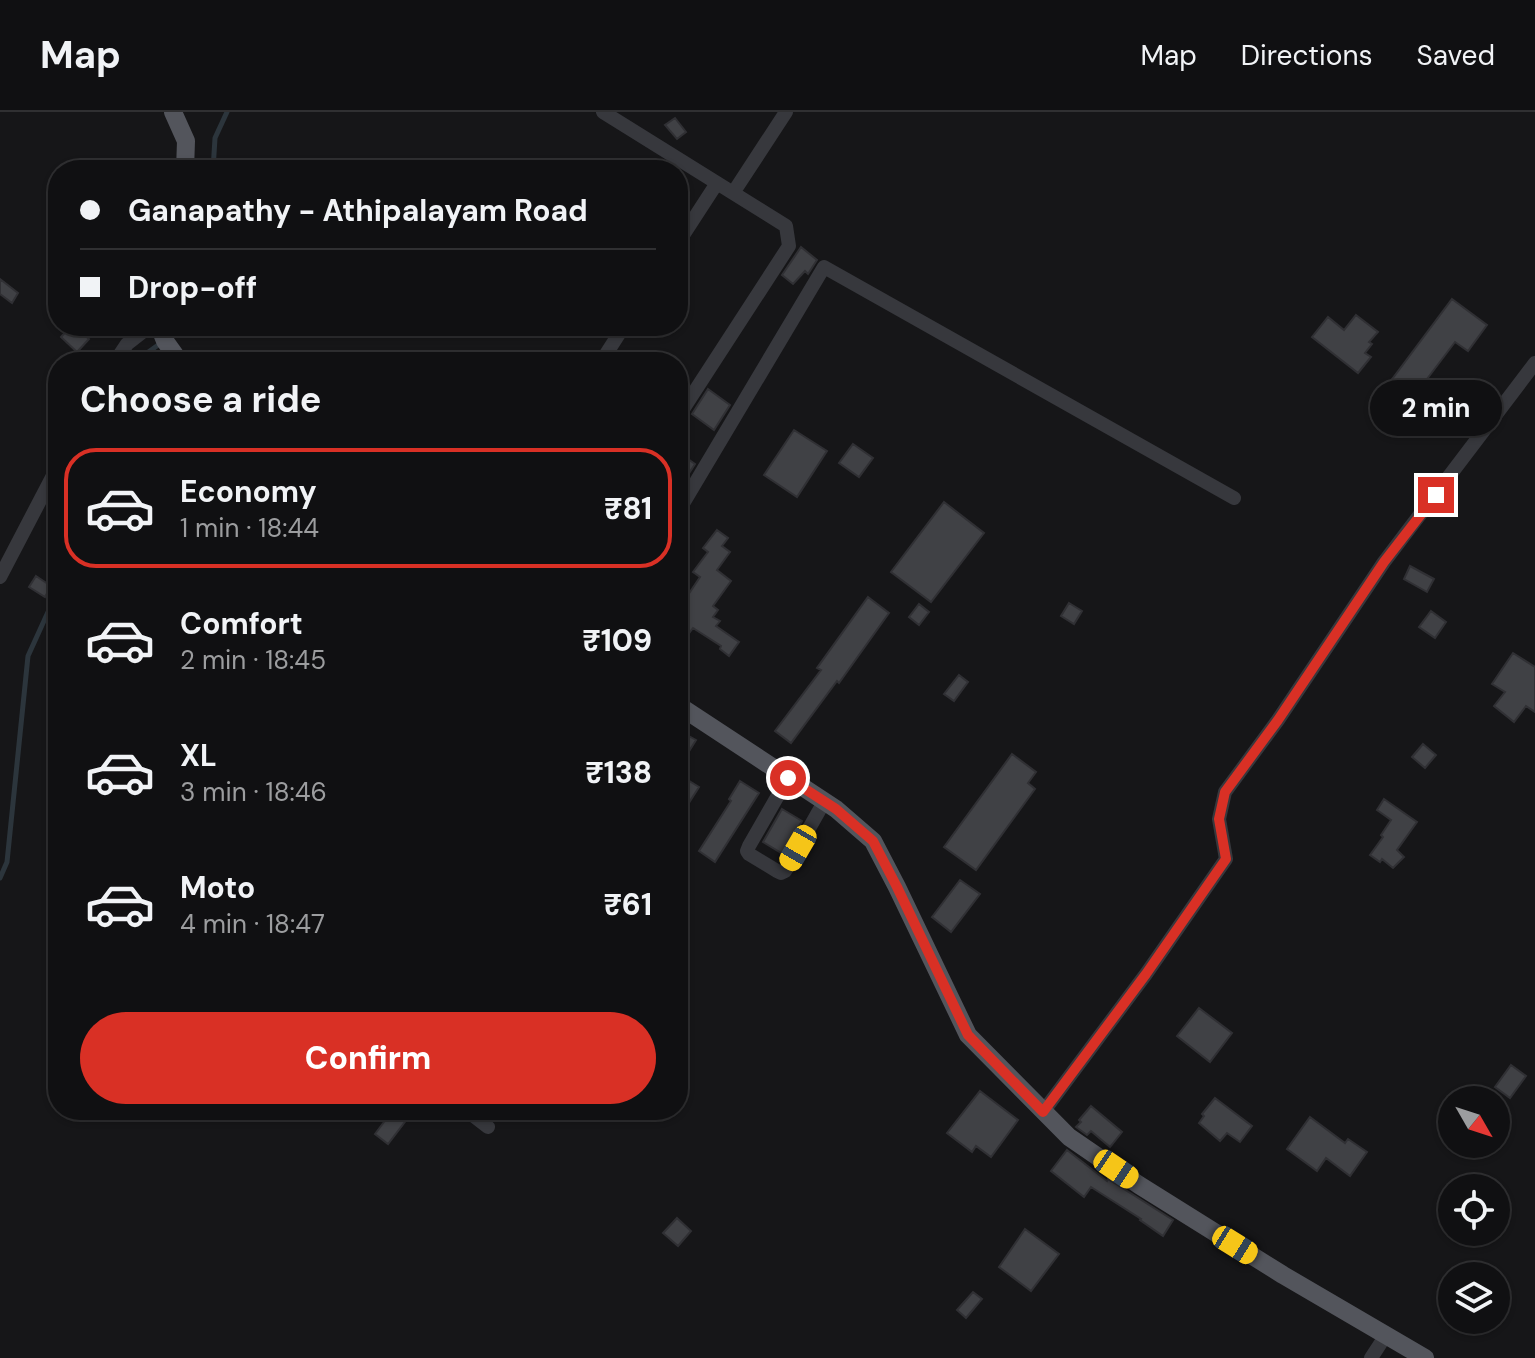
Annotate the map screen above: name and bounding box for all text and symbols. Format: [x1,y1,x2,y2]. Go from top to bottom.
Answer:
text: Map [40,30,121,80]
text: Map [1140,37,1197,74]
text: Directions [1241,37,1373,74]
text: Saved [1417,37,1495,74]
text: Ganapathy - Athipalayam Road [128,191,588,230]
text: Drop-off [128,268,257,307]
text: Choose a ride [80,376,321,423]
callout: 2 min [1370,379,1502,435]
text: 2 min [1401,391,1471,425]
icon: car [84,472,156,544]
text: Economy [180,472,317,511]
route end [1418,477,1454,513]
text: ₹81 [604,489,652,528]
text: 1 min · 18:44 [180,511,319,545]
icon: car [84,604,156,676]
text: Comfort [180,604,303,643]
text: ₹109 [582,621,652,660]
text: 2 min · 18:45 [180,643,326,677]
icon: car [84,736,156,808]
text: XL [180,736,217,775]
text: ₹138 [585,753,652,792]
route start [770,760,806,796]
text: 3 min · 18:46 [180,775,327,809]
car [776,821,820,875]
icon: car [84,868,156,940]
text: Moto [180,868,255,907]
text: ₹61 [603,885,652,924]
text: 4 min · 18:47 [180,907,325,941]
button: Confirm [80,1012,656,1104]
north arrow [1438,1086,1510,1158]
map controls [1438,1086,1510,1334]
car [1089,1146,1143,1192]
button: locate [1438,1174,1510,1246]
car [1208,1222,1262,1268]
button: layers [1438,1262,1510,1334]

